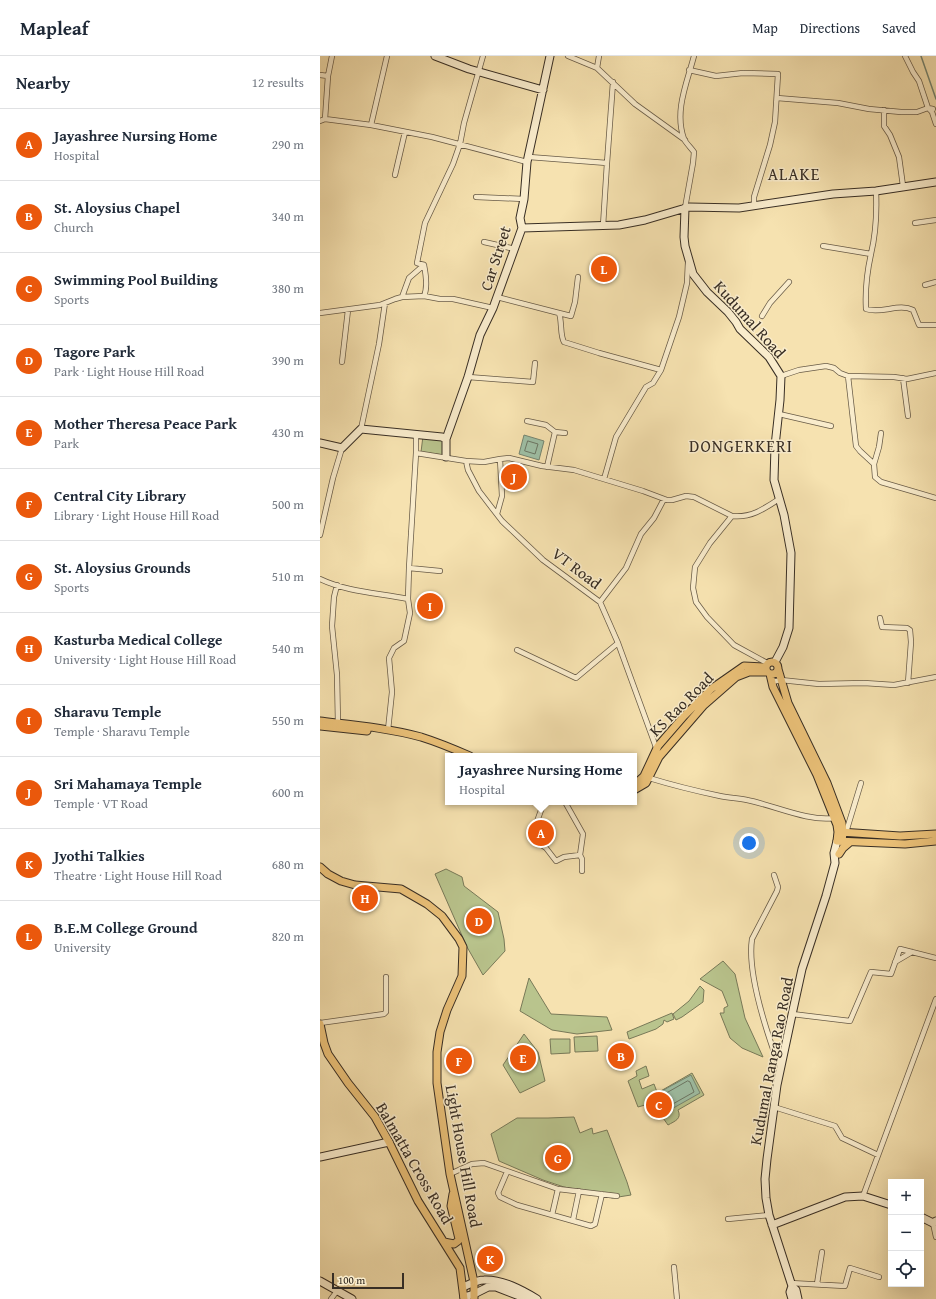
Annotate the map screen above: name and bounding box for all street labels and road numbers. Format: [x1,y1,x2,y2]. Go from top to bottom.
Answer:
street label: Car Street [473,222,517,294]
street label: Kudumal Road [708,275,792,364]
street label: VT Road [547,541,607,595]
street label: KS Rao Road [643,666,719,742]
street label: Kudumal Ranga Rao Road [743,974,799,1147]
street label: Light House Hill Road [440,1083,488,1230]
street label: Balmatta Cross Road [370,1098,460,1229]

